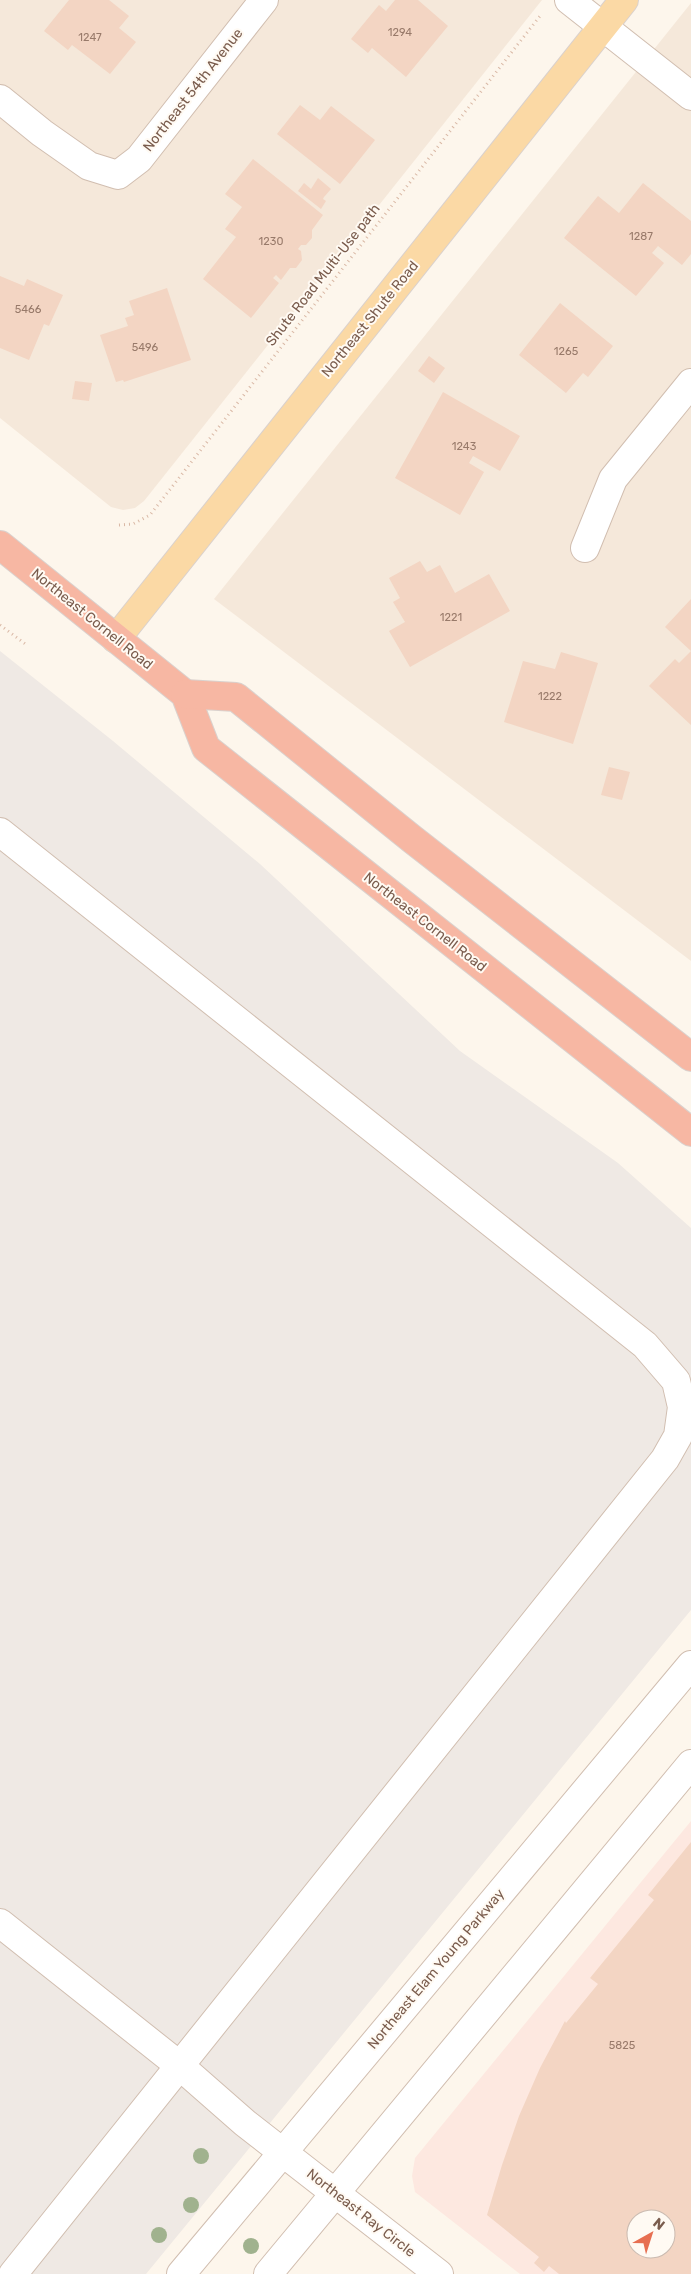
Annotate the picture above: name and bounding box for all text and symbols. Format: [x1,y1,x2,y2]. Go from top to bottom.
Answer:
street label: Northeast 54th Avenue [140,25,247,155]
house number: 1294 [388,26,412,39]
house number: 1247 [78,31,102,44]
street label: Shute Road Multi-Use path [262,201,384,349]
house number: 1287 [629,230,653,243]
house number: 1230 [259,235,283,248]
street label: Northeast Shute Road [318,258,422,380]
house number: 5466 [15,303,42,316]
house number: 5496 [132,341,159,354]
house number: 1265 [554,345,579,358]
house number: 1243 [452,440,477,453]
street label: Northeast Cornell Road [28,565,156,673]
house number: 1221 [440,611,462,624]
house number: 1222 [538,690,562,703]
street label: Northeast Cornell Road [360,869,490,975]
street label: Northeast Elam Young Parkway [364,1885,508,2053]
house number: 5825 [609,2039,636,2052]
street label: Northeast Ray Circle [303,2165,419,2261]
north arrow [626,2209,676,2259]
text: N [650,2215,668,2234]

